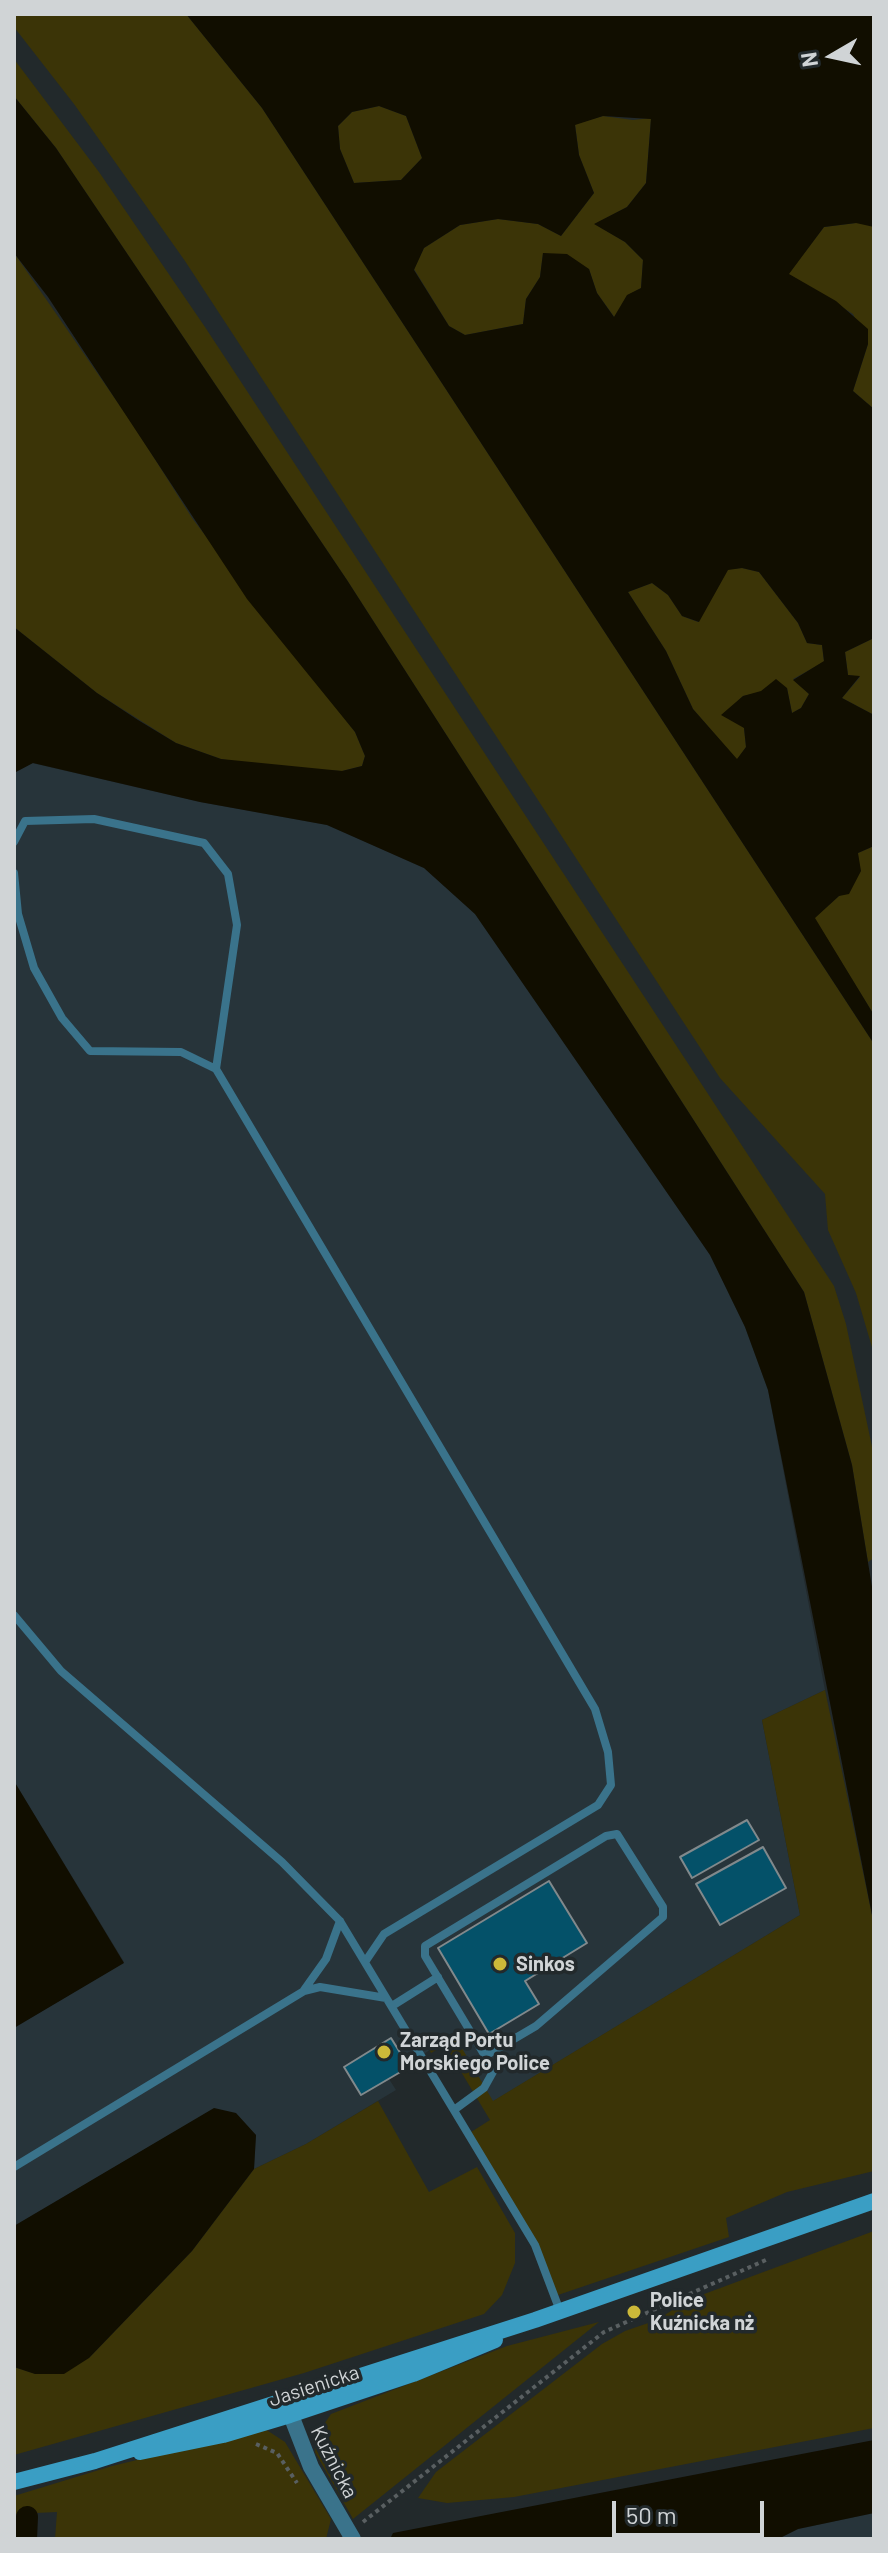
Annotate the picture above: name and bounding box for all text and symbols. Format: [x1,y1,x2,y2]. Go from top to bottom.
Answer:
north arrow [792,16,872,96]
text: N [794,50,822,69]
place label: Sinkos [516,1952,575,1976]
marker: Sinkos [491,1955,509,1973]
place label: Zarząd Portu Morskiego Police [400,2028,550,2075]
marker: Zarząd Portu Morskiego Police [375,2043,393,2061]
place label: Police Kuźnicka nż [650,2288,754,2335]
marker: Police Kuźnicka nż [625,2303,643,2321]
street label: Jasienicka [266,2360,362,2412]
street label: Kuźnicka [306,2422,362,2502]
scale bar [616,2485,768,2535]
text: 50 m [626,2500,677,2529]

